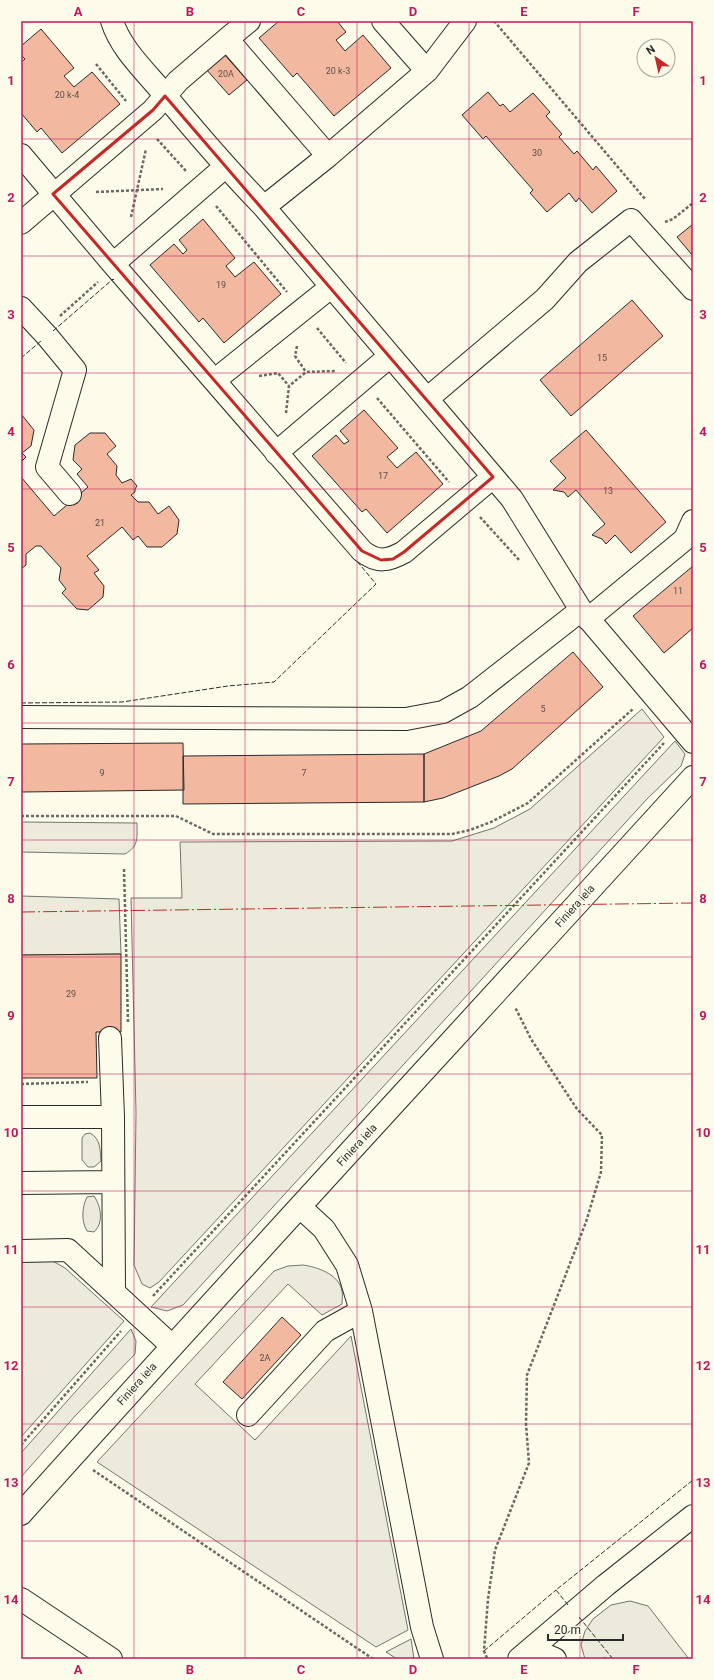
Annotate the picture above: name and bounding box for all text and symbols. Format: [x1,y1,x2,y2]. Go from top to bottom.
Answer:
text: A [74,4,83,19]
text: B [186,4,194,19]
text: C [297,4,306,19]
text: D [409,4,417,19]
text: E [520,4,528,19]
text: F [632,4,640,19]
north arrow [636,38,676,78]
text: N [644,42,658,58]
house number: 20 k-3 [326,66,350,76]
house number: 20A [218,69,234,79]
text: 1 [7,73,15,88]
text: 1 [699,73,707,88]
house number: 20 k-4 [55,90,79,100]
house number: 30 [532,148,542,158]
text: 2 [7,190,15,205]
text: 2 [699,190,707,205]
house number: 19 [216,280,226,290]
text: 3 [7,307,15,322]
text: 3 [699,307,707,322]
house number: 15 [597,353,607,363]
text: 4 [7,424,15,439]
text: 4 [699,424,707,439]
house number: 17 [378,471,388,481]
house number: 13 [603,486,613,496]
house number: 21 [95,518,105,528]
text: 5 [7,540,15,555]
text: 5 [699,540,707,555]
house number: 11 [673,586,683,596]
text: 6 [7,657,15,672]
text: 6 [699,657,707,672]
house number: 5 [540,704,546,714]
house number: 9 [99,768,105,778]
house number: 7 [301,768,307,778]
text: 7 [7,774,15,789]
text: 7 [699,774,707,789]
street label: Finiera iela [553,882,597,930]
text: 8 [7,891,15,906]
text: 8 [699,891,707,906]
house number: 29 [66,989,76,999]
text: 9 [7,1008,15,1023]
text: 9 [699,1008,707,1023]
street label: Finiera iela [334,1121,380,1169]
text: 10 [4,1125,18,1140]
text: 10 [696,1125,710,1140]
text: 11 [4,1242,18,1257]
text: 11 [696,1242,710,1257]
house number: 2A [260,1353,271,1363]
text: 12 [4,1358,18,1373]
text: 12 [696,1358,710,1373]
street label: Finiera iela [115,1360,159,1408]
text: 13 [4,1475,18,1490]
text: 13 [696,1475,710,1490]
text: 14 [4,1592,19,1607]
text: 14 [696,1592,711,1607]
scale bar [548,1616,623,1642]
text: 20 m [554,1623,581,1637]
text: A [74,1662,83,1677]
text: B [186,1662,194,1677]
text: C [297,1662,306,1677]
text: D [409,1662,417,1677]
text: E [520,1662,528,1677]
text: F [632,1662,640,1677]

